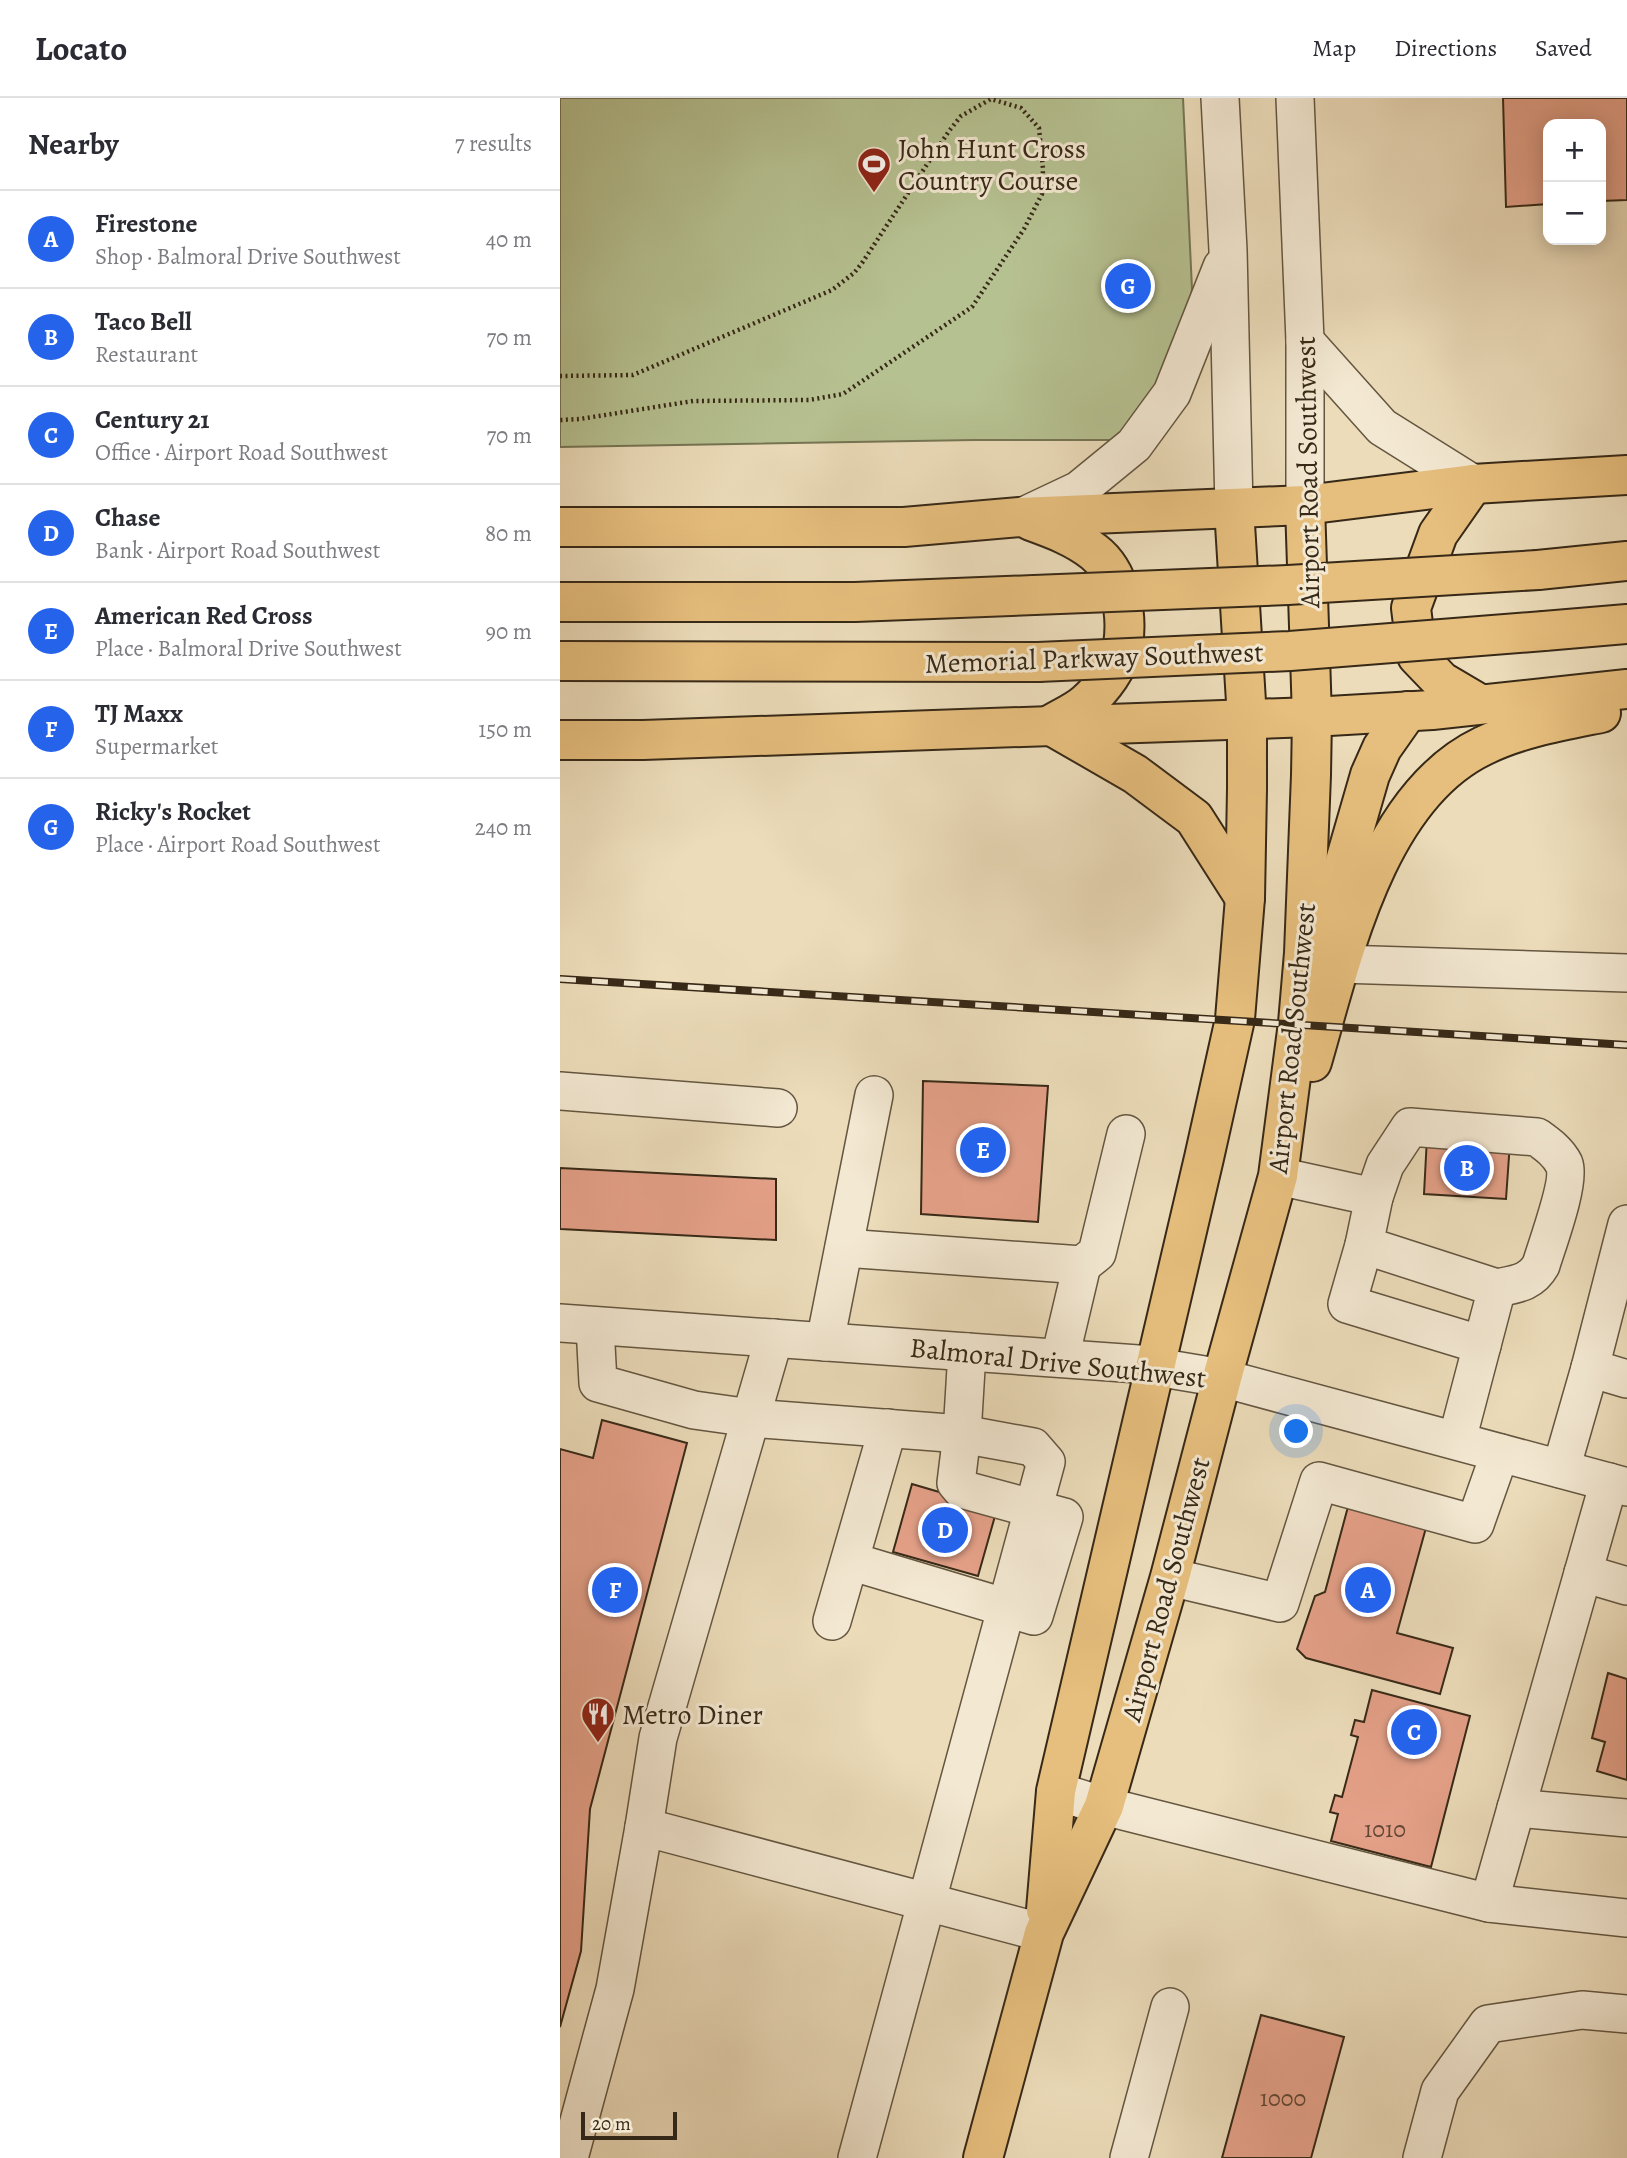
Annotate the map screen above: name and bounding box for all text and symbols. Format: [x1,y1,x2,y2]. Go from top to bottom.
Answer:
text: Locato [35,26,127,71]
text: Map [1312,32,1356,64]
text: Directions [1394,32,1497,64]
text: Saved [1535,32,1592,64]
map controls [1543,119,1606,245]
button: + [1543,119,1606,182]
text: Nearby [28,124,119,164]
text: 7 results [455,128,532,159]
place label: John Hunt Cross Country Course [898,130,1086,200]
sports icon: John Hunt Cross Country Course [855,145,893,194]
button: − [1543,182,1606,245]
text: Firestone [95,206,198,241]
text: A [44,224,58,255]
text: 40 m [486,224,532,255]
text: Shop · Balmoral Drive Southwest [95,241,401,272]
pin: G [1105,260,1151,312]
text: Taco Bell [95,304,192,339]
text: B [44,322,58,353]
text: 70 m [486,322,532,353]
street label: Airport Road Southwest [1287,336,1329,609]
text: Restaurant [95,339,198,370]
text: Century 21 [95,402,210,437]
text: C [44,420,58,451]
text: 70 m [486,420,532,451]
text: Office · Airport Road Southwest [95,437,388,468]
text: Chase [95,500,160,535]
text: D [43,518,59,549]
text: 80 m [485,518,532,549]
text: Bank · Airport Road Southwest [95,535,380,566]
text: American Red Cross [95,598,313,633]
text: E [44,616,58,647]
text: 90 m [486,616,532,647]
text: Place · Balmoral Drive Southwest [95,633,402,664]
street label: Memorial Parkway Southwest [924,633,1264,683]
text: TJ Maxx [95,696,183,731]
text: F [45,714,57,745]
text: 150 m [478,714,532,745]
text: Supermarket [95,731,218,762]
text: Ricky's Rocket [95,794,251,829]
text: G [43,812,59,843]
text: 240 m [475,812,532,843]
text: Place · Airport Road Southwest [95,829,381,860]
street label: Airport Road Southwest [1259,901,1325,1176]
pin: E [960,1124,1006,1176]
pin: B [1444,1142,1490,1194]
street label: Balmoral Drive Southwest [908,1329,1208,1397]
your location [1279,1414,1313,1448]
street label: Airport Road Southwest [1112,1453,1219,1726]
pin: D [922,1504,968,1556]
pin: F [592,1564,638,1616]
pin: A [1345,1564,1391,1616]
restaurant icon: Metro Diner [579,1695,617,1744]
place label: Metro Diner [622,1696,763,1734]
pin: C [1391,1706,1437,1758]
house number: 1010 [1364,1813,1406,1845]
house number: 1000 [1260,2082,1306,2114]
scale bar [581,2109,677,2141]
text: 20 m [592,2111,631,2137]

